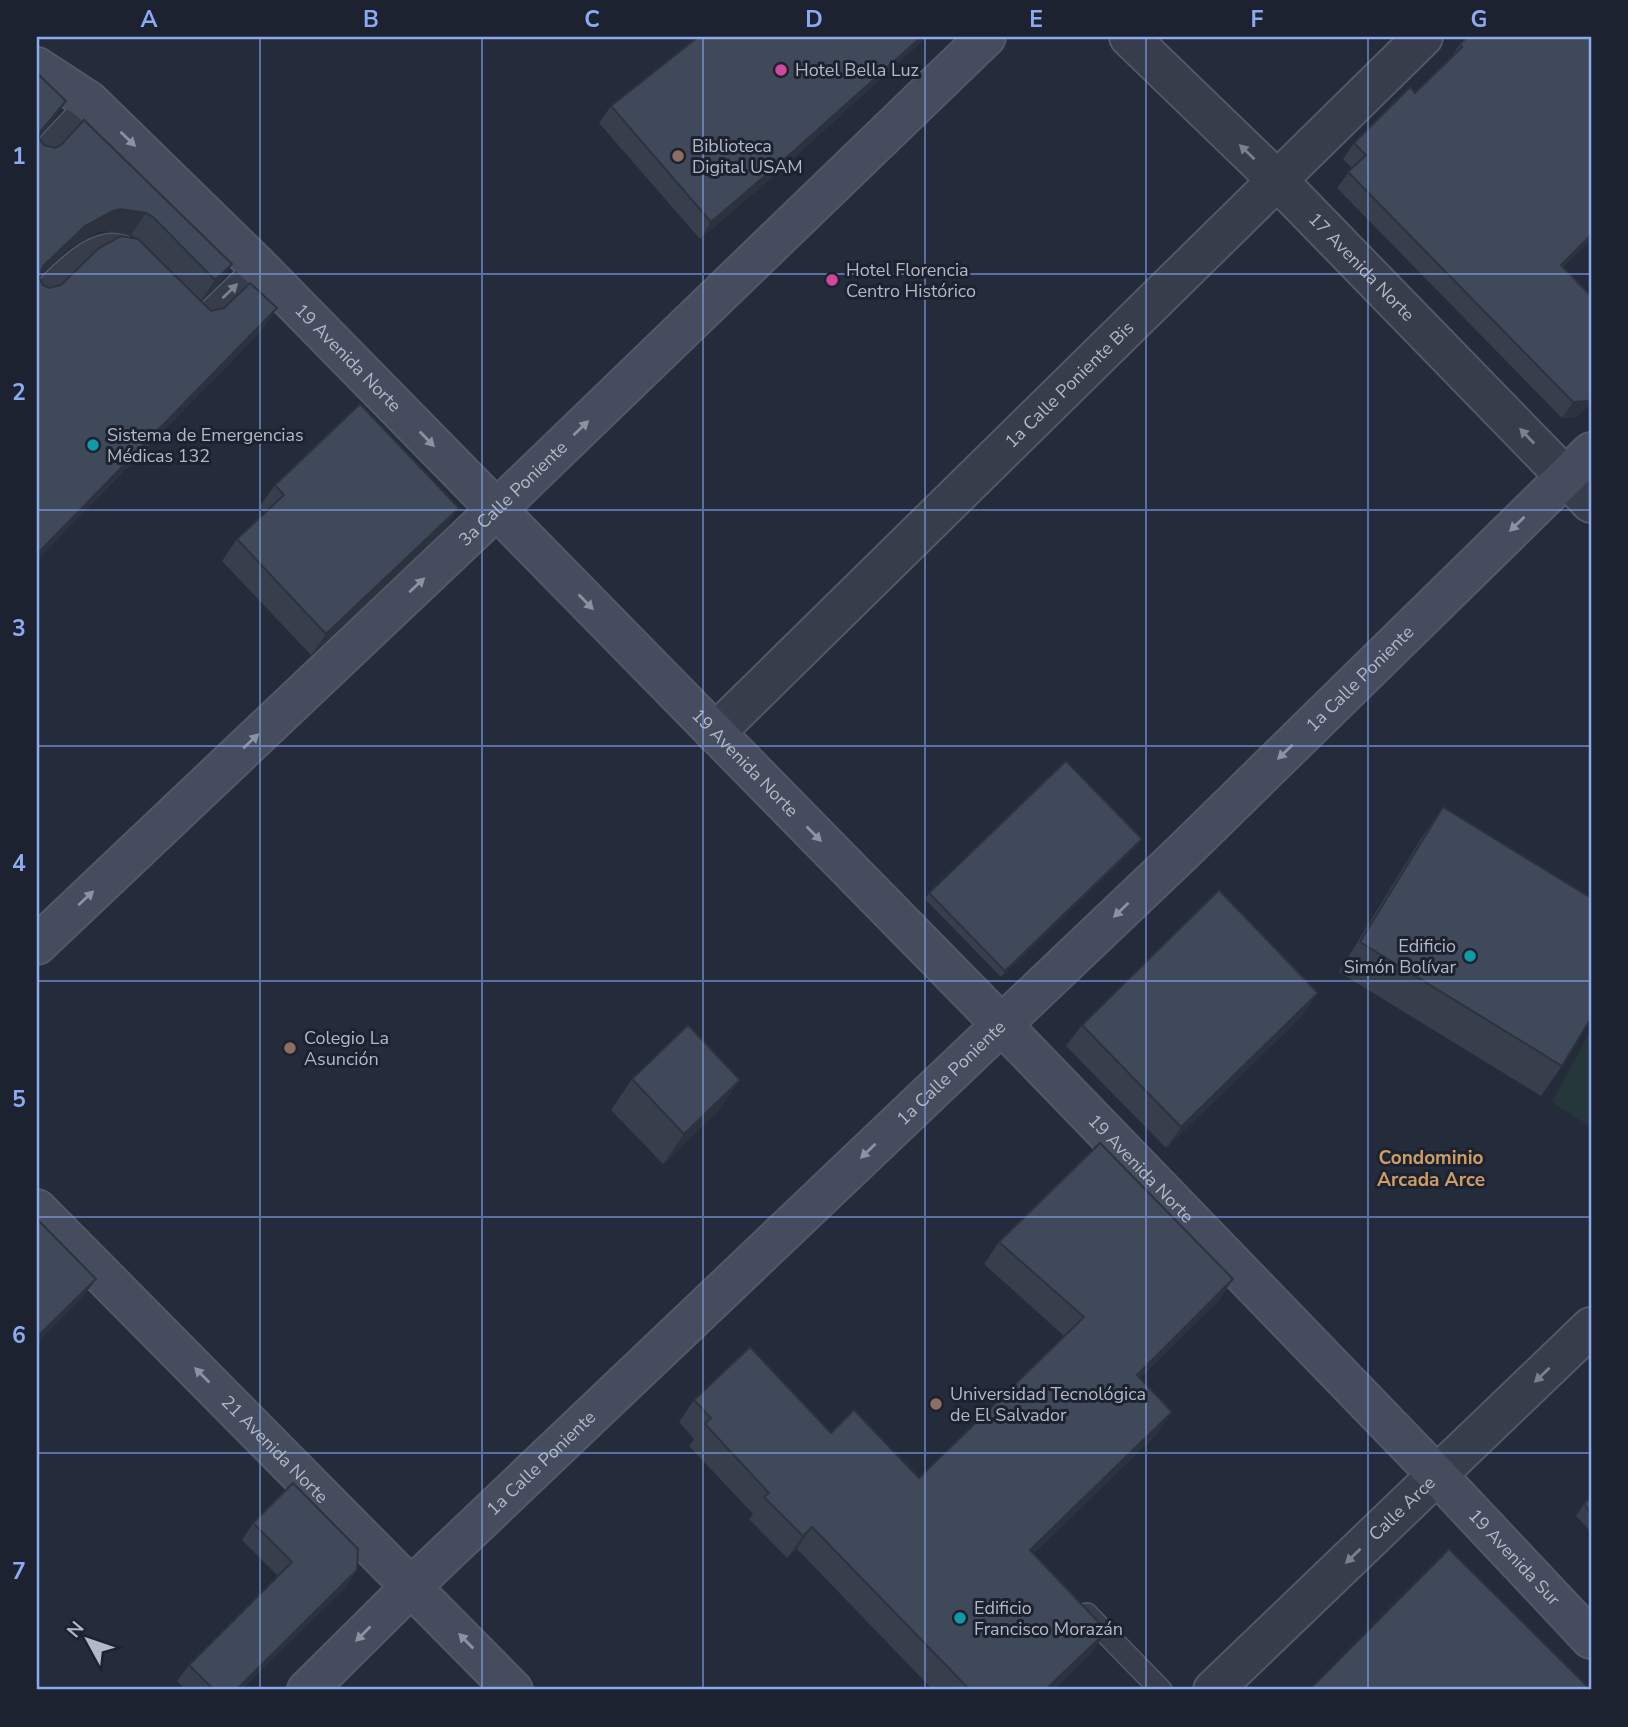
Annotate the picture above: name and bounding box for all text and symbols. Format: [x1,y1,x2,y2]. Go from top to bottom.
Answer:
text: A [140,4,158,35]
text: B [363,4,379,35]
text: C [584,4,600,35]
text: D [805,4,823,35]
text: E [1029,4,1043,35]
text: F [1251,4,1264,35]
text: G [1471,4,1487,35]
place label: Hotel Bella Luz [795,58,919,82]
marker: Hotel Bella Luz [773,62,789,78]
one-way arrow [120,130,137,147]
place label: Biblioteca Digital USAM [692,134,803,179]
text: 1 [12,141,26,172]
one-way arrow [1239,143,1256,160]
marker: Biblioteca Digital USAM [670,148,686,164]
street label: 17 Avenida Norte [1303,207,1420,326]
place label: Hotel Florencia Centro Histórico [846,258,976,303]
marker: Hotel Florencia Centro Histórico [824,272,840,288]
one-way arrow [221,283,239,299]
street label: 19 Avenida Norte [290,299,407,417]
street label: 1a Calle Poniente Bis [1000,316,1139,453]
text: 2 [12,377,26,408]
one-way arrow [572,420,589,436]
place label: Sistema de Emergencias Médicas 132 [107,423,304,468]
one-way arrow [1519,429,1536,445]
one-way arrow [418,431,435,448]
street label: 3a Calle Poniente [453,436,572,551]
marker: Sistema de Emergencias Médicas 132 [85,437,101,453]
one-way arrow [1509,515,1526,531]
one-way arrow [408,576,425,593]
one-way arrow [578,594,594,610]
text: 3 [12,613,26,644]
street label: 1a Calle Poniente [1301,620,1419,737]
street label: 19 Avenida Norte [686,703,804,822]
one-way arrow [243,733,260,750]
one-way arrow [1276,743,1293,760]
one-way arrow [806,825,822,842]
text: 4 [12,848,26,879]
one-way arrow [77,890,94,906]
one-way arrow [1113,902,1130,919]
place label: Edificio Simón Bolívar [1344,934,1457,979]
marker: Edificio Simón Bolívar [1462,948,1478,964]
street label: 1a Calle Poniente [891,1015,1011,1131]
place label: Colegio La Asunción [304,1026,389,1071]
marker: Colegio La Asunción [282,1040,298,1056]
text: 5 [12,1084,26,1115]
street label: 19 Avenida Norte [1083,1109,1199,1228]
one-way arrow [860,1143,877,1159]
district label: Condominio Arcada Arce [1377,1145,1485,1193]
text: 6 [12,1320,26,1351]
one-way arrow [1534,1366,1551,1382]
one-way arrow [195,1367,211,1384]
place label: Universidad Tecnológica de El Salvador [950,1382,1146,1427]
street label: 21 Avenida Norte [216,1390,334,1508]
marker: Universidad Tecnológica de El Salvador [928,1396,944,1412]
street label: 1a Calle Poniente [481,1405,601,1521]
street label: Calle Arce [1364,1471,1440,1546]
street label: 19 Avenida Sur [1463,1504,1566,1611]
one-way arrow [1344,1548,1361,1565]
text: 7 [12,1556,26,1587]
place label: Edificio Francisco Morazán [974,1596,1123,1641]
north arrow [52,1604,122,1674]
marker: Edificio Francisco Morazán [952,1610,968,1626]
text: N [61,1616,90,1644]
one-way arrow [355,1625,372,1642]
one-way arrow [458,1633,474,1650]

